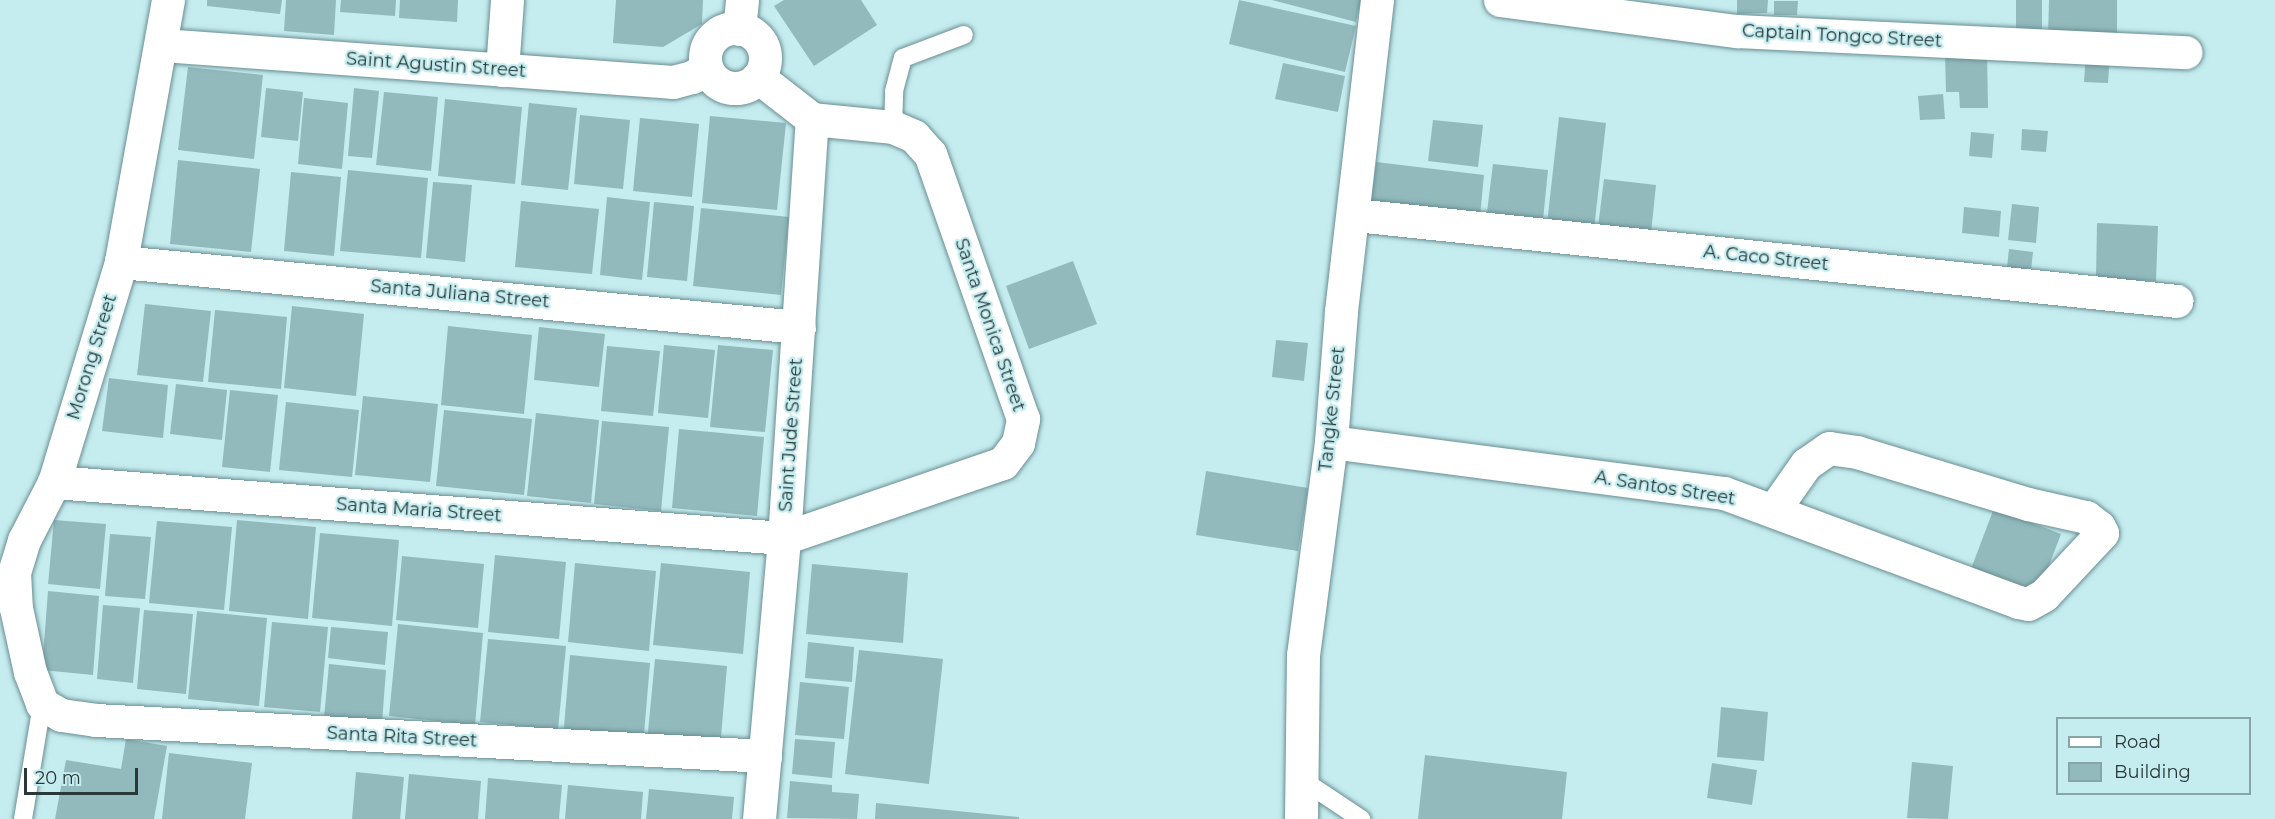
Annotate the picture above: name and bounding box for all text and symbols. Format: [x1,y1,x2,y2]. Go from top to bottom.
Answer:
street label: Captain Tongco Street [1741,20,1943,52]
street label: Saint Agustin Street [345,48,527,82]
street label: Santa Monica Street [950,236,1030,414]
street label: A. Caco Street [1702,241,1830,275]
street label: Santa Juliana Street [370,275,550,313]
street label: Morong Street [63,291,121,423]
street label: Tangke Street [1315,346,1349,472]
street label: Saint Jude Street [775,357,807,513]
street label: A. Santos Street [1593,466,1737,510]
street label: Santa Maria Street [336,493,502,527]
legend [2056,717,2251,795]
street label: Santa Rita Street [326,722,478,752]
text: Road [2114,731,2161,753]
scale bar [27,756,141,794]
text: Building [2114,761,2191,783]
text: 20 m [35,767,81,789]

